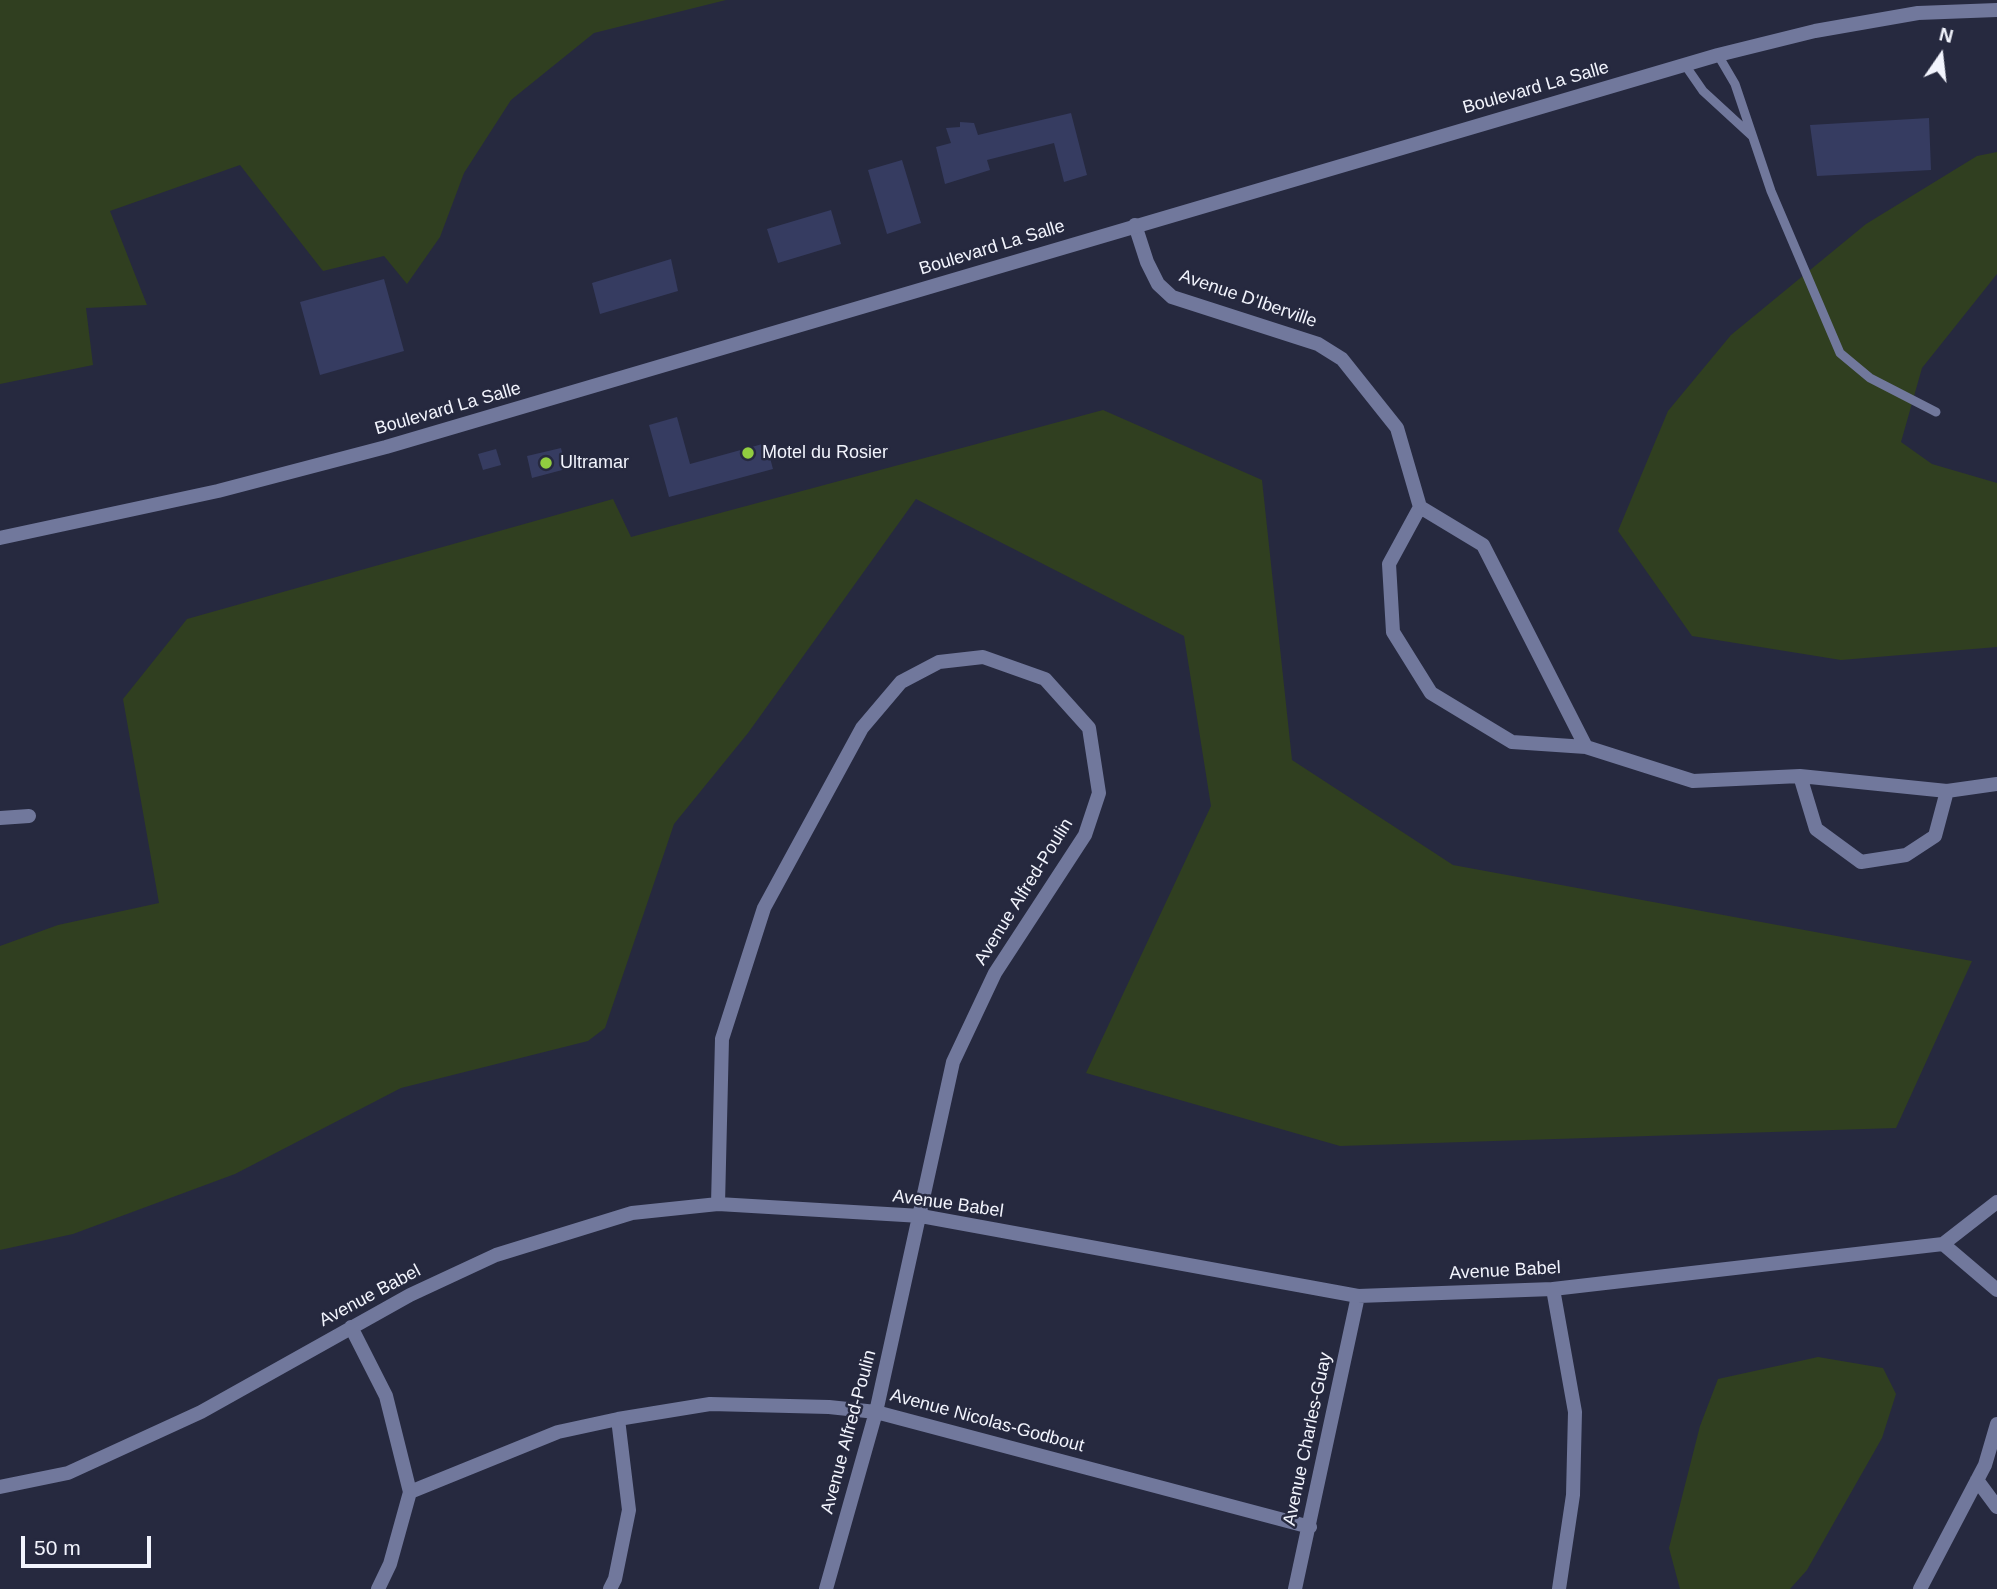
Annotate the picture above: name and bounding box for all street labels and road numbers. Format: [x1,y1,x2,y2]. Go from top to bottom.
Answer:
street label: Boulevard La Salle [1460,57,1612,119]
street label: Boulevard La Salle [917,216,1067,280]
street label: Avenue D'Iberville [1176,265,1320,333]
street label: Boulevard La Salle [372,378,524,440]
street label: Avenue Alfred-Poulin [970,815,1078,969]
street label: Avenue Babel [891,1186,1005,1222]
street label: Avenue Babel [1449,1257,1561,1285]
street label: Avenue Babel [316,1260,424,1332]
street label: Avenue Alfred-Poulin [817,1348,881,1516]
street label: Avenue Charles-Guay [1279,1350,1337,1528]
street label: Avenue Nicolas-Godbout [888,1385,1086,1457]

